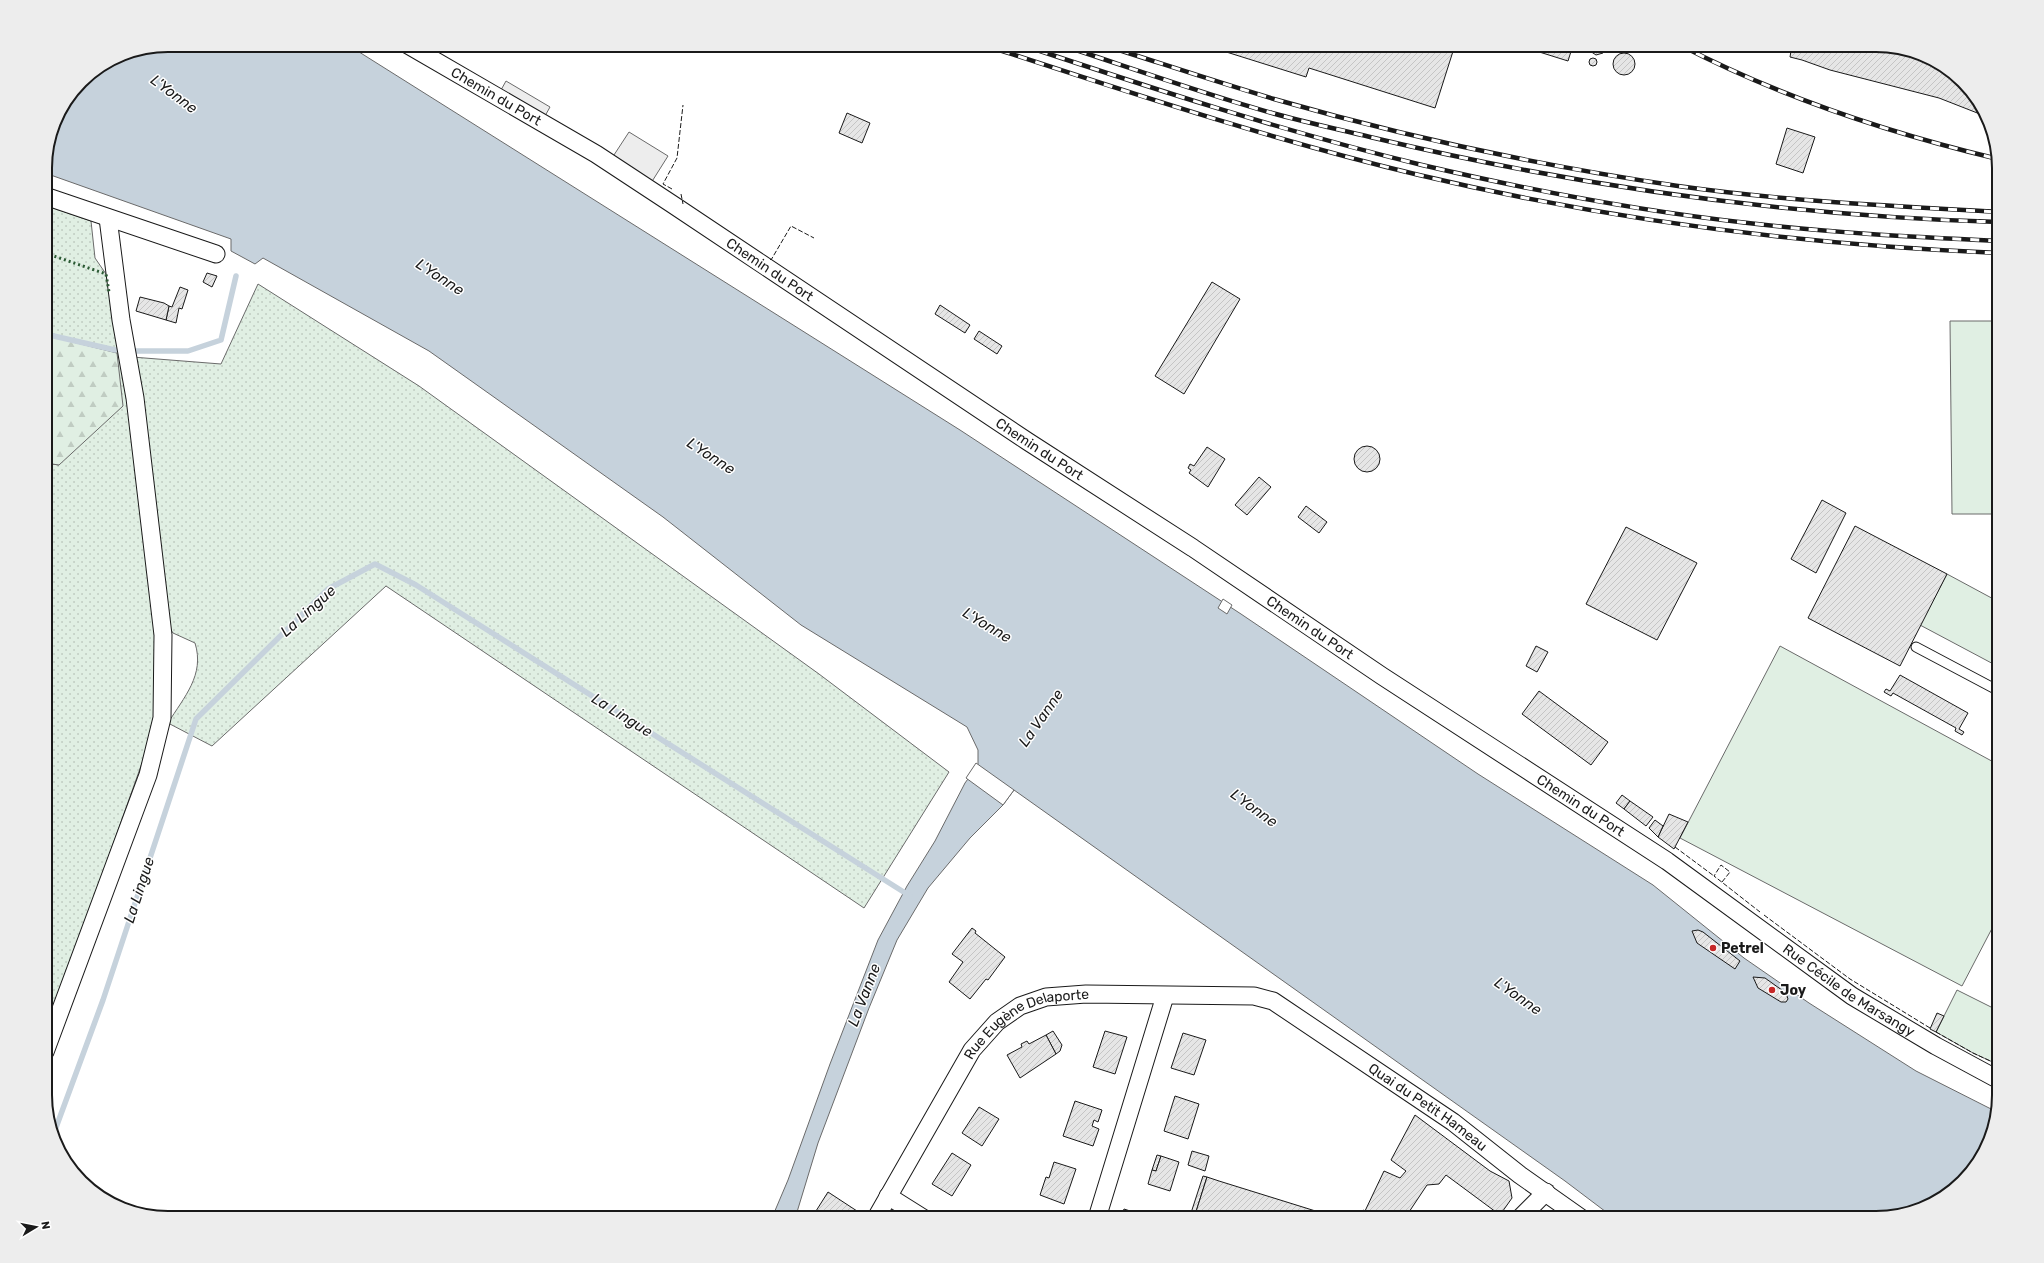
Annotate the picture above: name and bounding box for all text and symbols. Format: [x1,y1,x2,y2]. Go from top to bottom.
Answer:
street label: Chemin du Port [448,63,545,129]
water label: L'Yonne [147,71,201,118]
street label: Chemin du Port [723,234,817,305]
water label: L'Yonne [413,255,468,299]
street label: Chemin du Port [992,414,1087,484]
water label: L'Yonne [684,434,739,478]
water label: La Lingue [277,581,340,641]
street label: Chemin du Port [1263,592,1357,663]
water label: L'Yonne [959,603,1015,647]
water label: La Vanne [1015,685,1068,750]
water label: La Lingue [588,689,656,741]
street label: Chemin du Port [1534,770,1628,840]
water label: L'Yonne [1227,785,1281,831]
water label: La Lingue [120,854,158,925]
place label: Petrel [1721,940,1764,957]
street label: Rue Cécile de Marsangy [1780,940,1918,1040]
marker: Petrel [1708,943,1718,953]
water label: La Vanne [844,961,884,1029]
water label: L'Yonne [1491,973,1546,1019]
place label: Joy [1780,982,1807,999]
street label: Rue Eugène Delaporte [960,985,1090,1062]
marker: Joy [1767,985,1777,995]
street label: Quai du Petit Hameau [1365,1059,1491,1154]
north arrow [16,1207,56,1247]
text: N [38,1220,52,1230]

